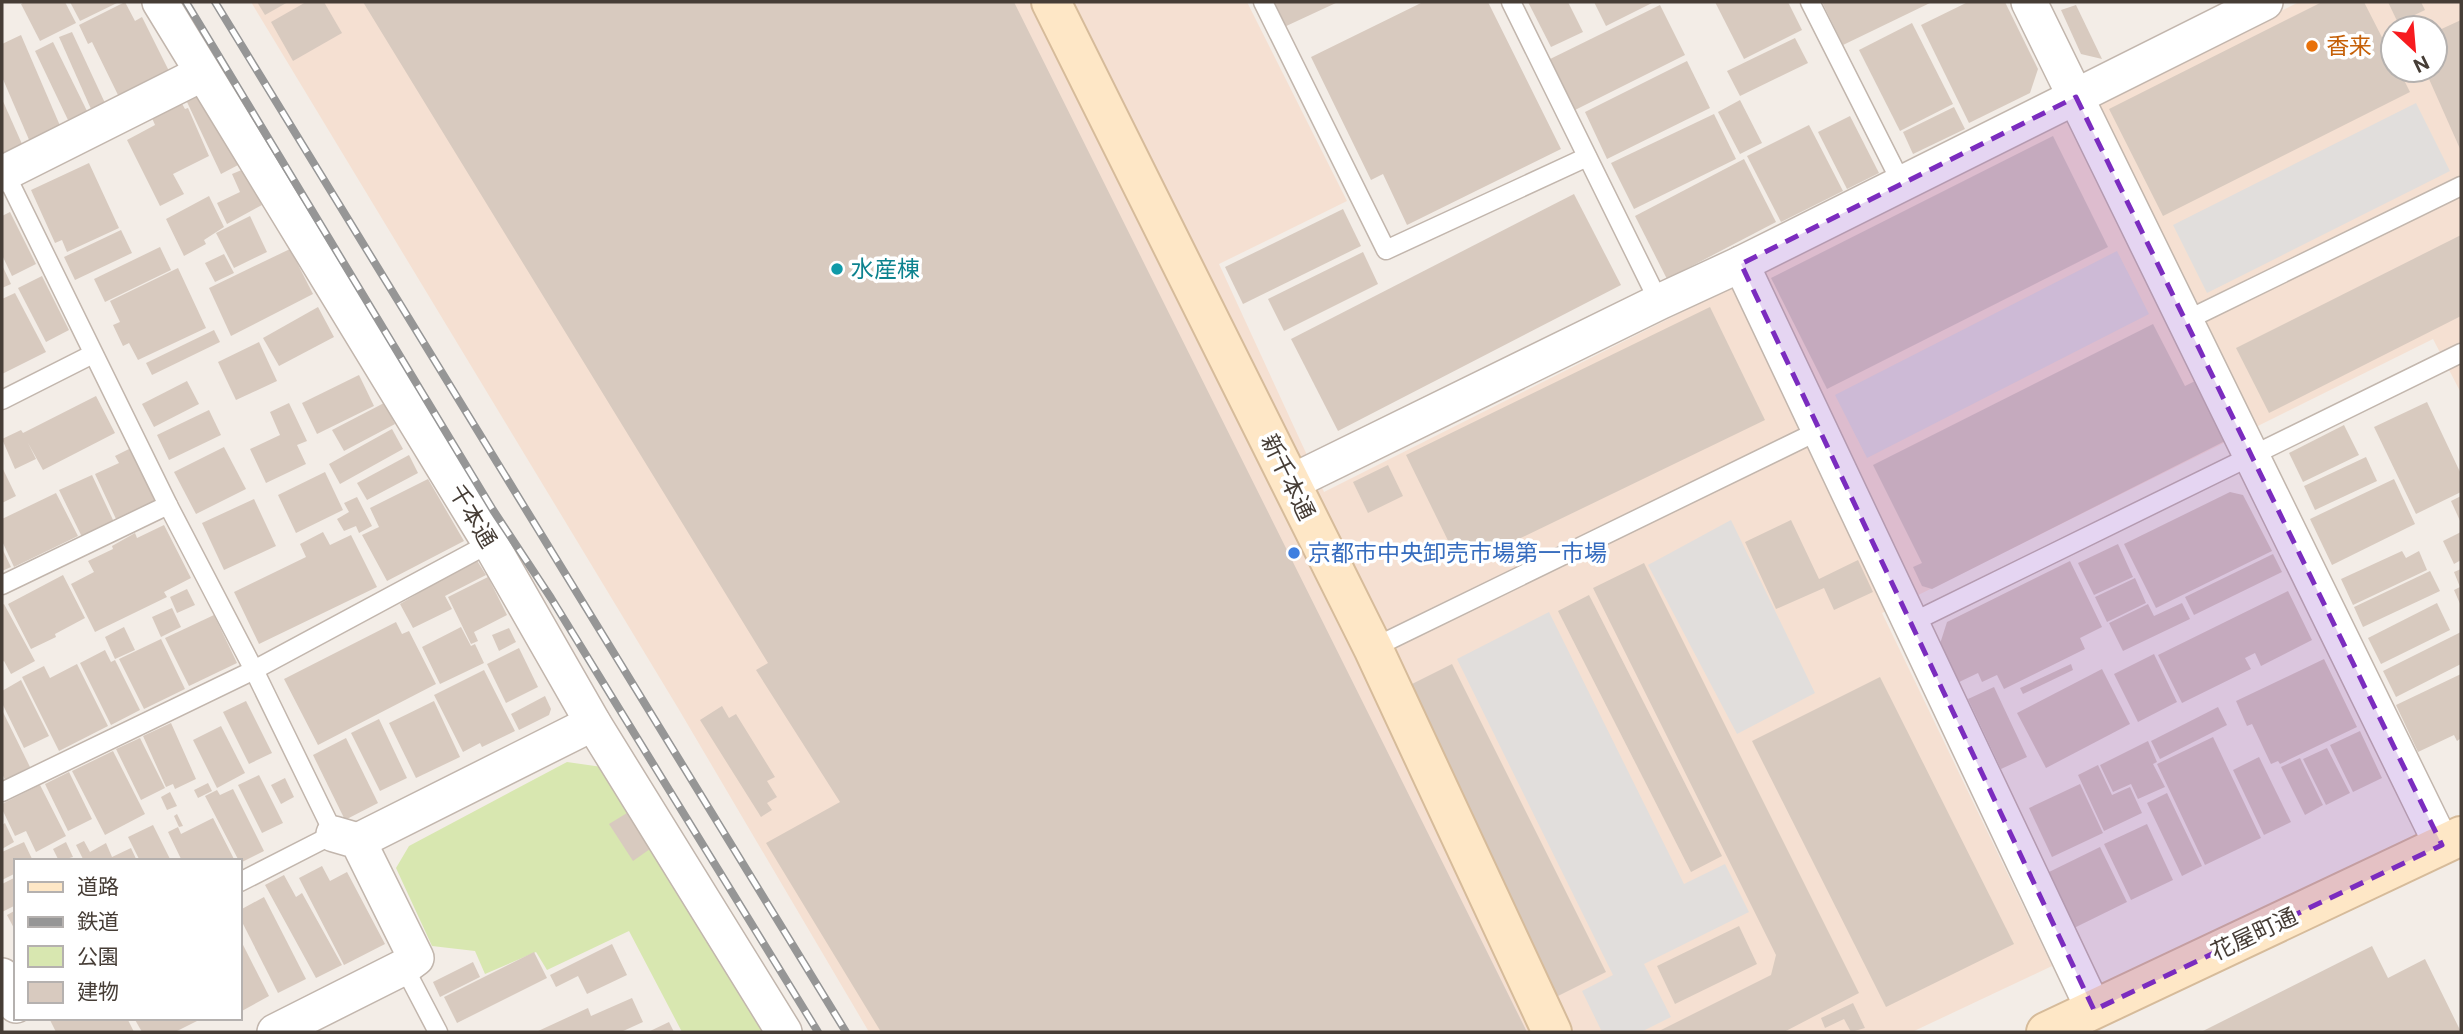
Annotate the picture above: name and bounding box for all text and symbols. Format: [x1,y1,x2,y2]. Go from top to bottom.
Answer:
north arrow [2379,14,2449,84]
place label: 香来 [2326,32,2372,59]
marker: 香来 [2304,38,2320,54]
text: N [2410,51,2433,77]
place label: 水産棟 [851,255,920,282]
marker: 水産棟 [829,261,845,277]
street label: 新千本通 [1256,430,1321,524]
street label: 千本通 [444,479,503,552]
place label: 京都市中央卸売市場第一市場 [1308,539,1607,566]
marker: 京都市中央卸売市場第一市場 [1286,545,1302,561]
legend [14,859,242,1020]
text: 道路 [77,874,119,899]
street label: 花屋町通 [2206,902,2301,965]
text: 鉄道 [77,909,119,934]
text: 公園 [77,944,119,969]
text: 建物 [77,979,119,1004]

